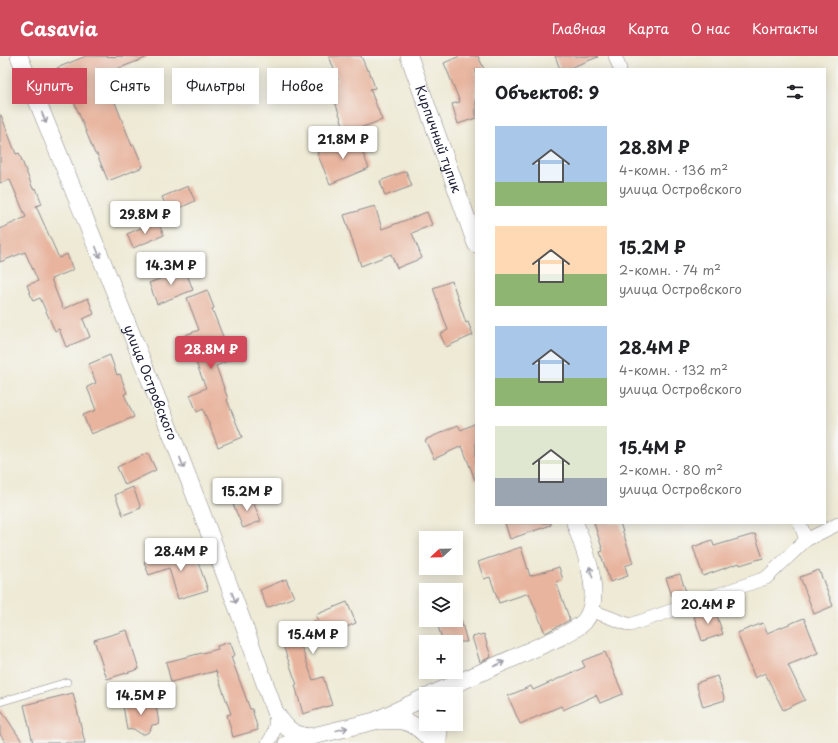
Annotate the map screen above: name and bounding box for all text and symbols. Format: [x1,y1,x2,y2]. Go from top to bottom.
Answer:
text: Casavia [20,14,98,42]
text: Главная [552,18,606,39]
text: Карта [628,18,669,39]
text: О нас [691,18,730,39]
text: Контакты [752,18,818,39]
chip: Купить [12,68,87,104]
chip: Снять [95,68,164,104]
chip: Фильтры [172,68,259,104]
chip: Новое [267,68,338,104]
text: Объектов: 9 [495,79,599,105]
icon: filters [784,81,806,103]
street label: Кирпичный тупик [411,82,467,195]
one-way arrow [40,112,48,124]
pin: 21.8M ₽ [306,126,380,160]
text: 21.8M ₽ [317,129,369,148]
text: 28.8M ₽ [619,134,690,160]
icon: home [527,142,575,190]
text: 4-комн. · 136 m² [619,160,728,179]
text: улица Островского [619,179,742,198]
pin: 29.8M ₽ [108,201,182,235]
text: 29.8M ₽ [119,204,171,223]
text: 15.2M ₽ [619,234,686,260]
icon: home [527,242,575,290]
one-way arrow [95,245,102,257]
pin: 14.3M ₽ [134,252,208,286]
text: 14.3M ₽ [145,255,197,274]
text: 2-комн. · 74 m² [619,260,721,279]
text: улица Островского [619,279,742,298]
street label: улица Островского [120,322,183,443]
text: 28.4M ₽ [619,334,690,360]
pin: 28.8M ₽ [174,336,248,370]
text: 28.8M ₽ [184,339,238,358]
icon: home [527,342,575,390]
text: 4-комн. · 132 m² [619,360,728,379]
text: улица Островского [619,379,742,398]
text: 15.4M ₽ [619,434,686,460]
icon: home [527,442,575,490]
one-way arrow [179,457,186,469]
text: 2-комн. · 80 m² [619,460,723,479]
pin: 15.2M ₽ [210,478,284,512]
text: улица Островского [619,479,742,498]
text: 15.2M ₽ [221,481,273,500]
north arrow [419,531,463,575]
map controls [419,531,463,731]
pin: 28.4M ₽ [144,538,218,572]
text: 28.4M ₽ [154,541,208,560]
one-way arrow [586,566,594,579]
button: layers [419,583,463,627]
one-way arrow [230,591,238,603]
pin: 20.4M ₽ [671,591,745,625]
text: 20.4M ₽ [681,594,735,613]
pin: 15.4M ₽ [276,621,350,655]
text: 15.4M ₽ [287,624,339,643]
button: + [419,635,463,679]
one-way arrow [492,660,504,667]
pin: 14.5M ₽ [104,682,178,716]
text: 14.5M ₽ [116,685,166,704]
button: − [419,687,463,731]
one-way arrow [335,725,348,732]

